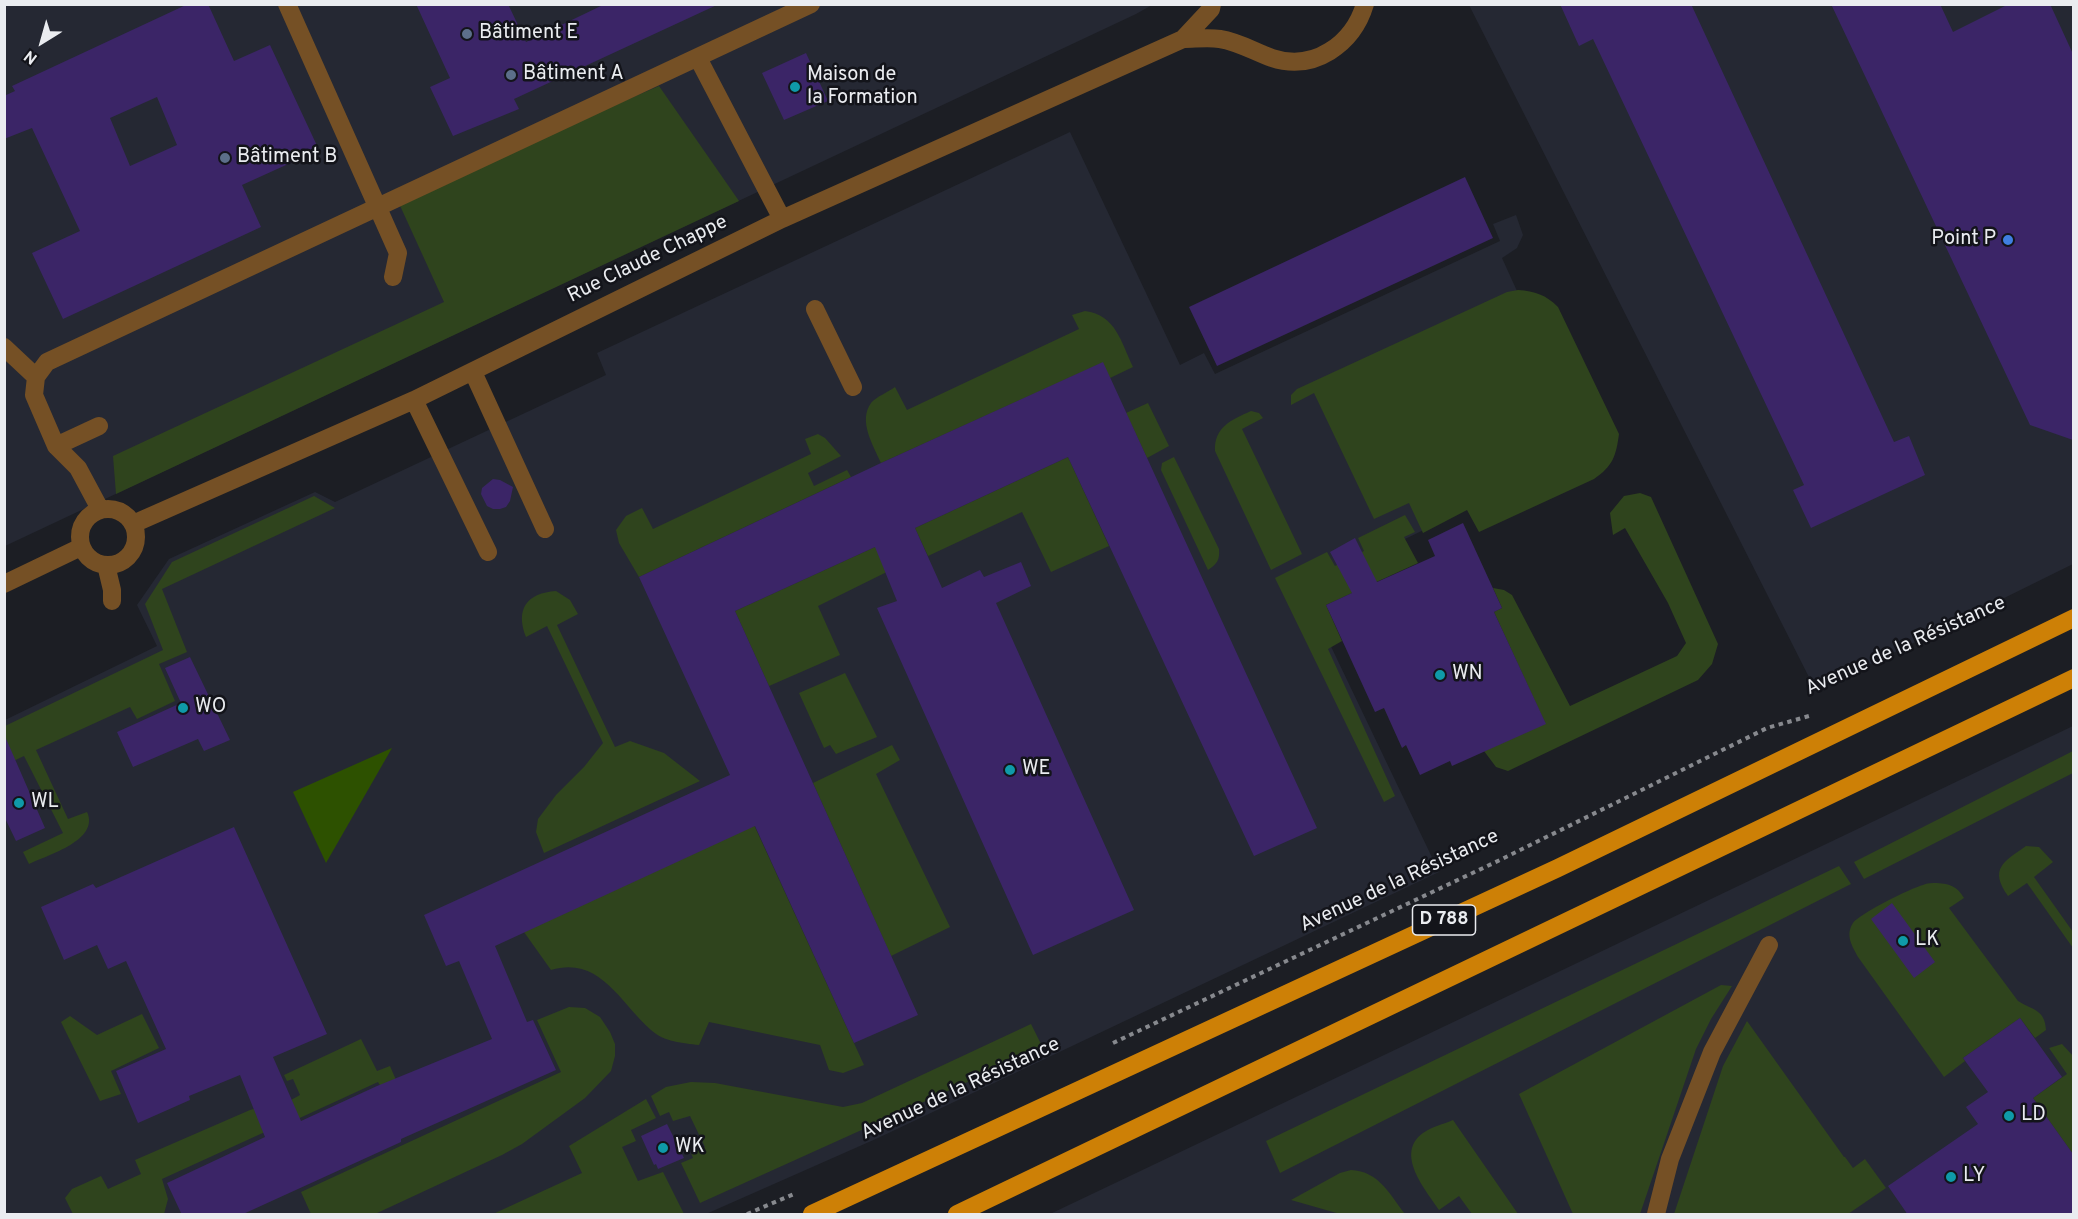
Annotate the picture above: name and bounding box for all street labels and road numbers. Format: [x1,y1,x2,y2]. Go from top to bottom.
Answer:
street label: Rue Claude Chappe [564,211,732,309]
street label: Avenue de la Résistance [1802,592,2010,702]
street label: Avenue de la Résistance [1297,825,1503,939]
road number: D 788 [1412,905,1476,935]
street label: Avenue de la Résistance [858,1033,1064,1147]

